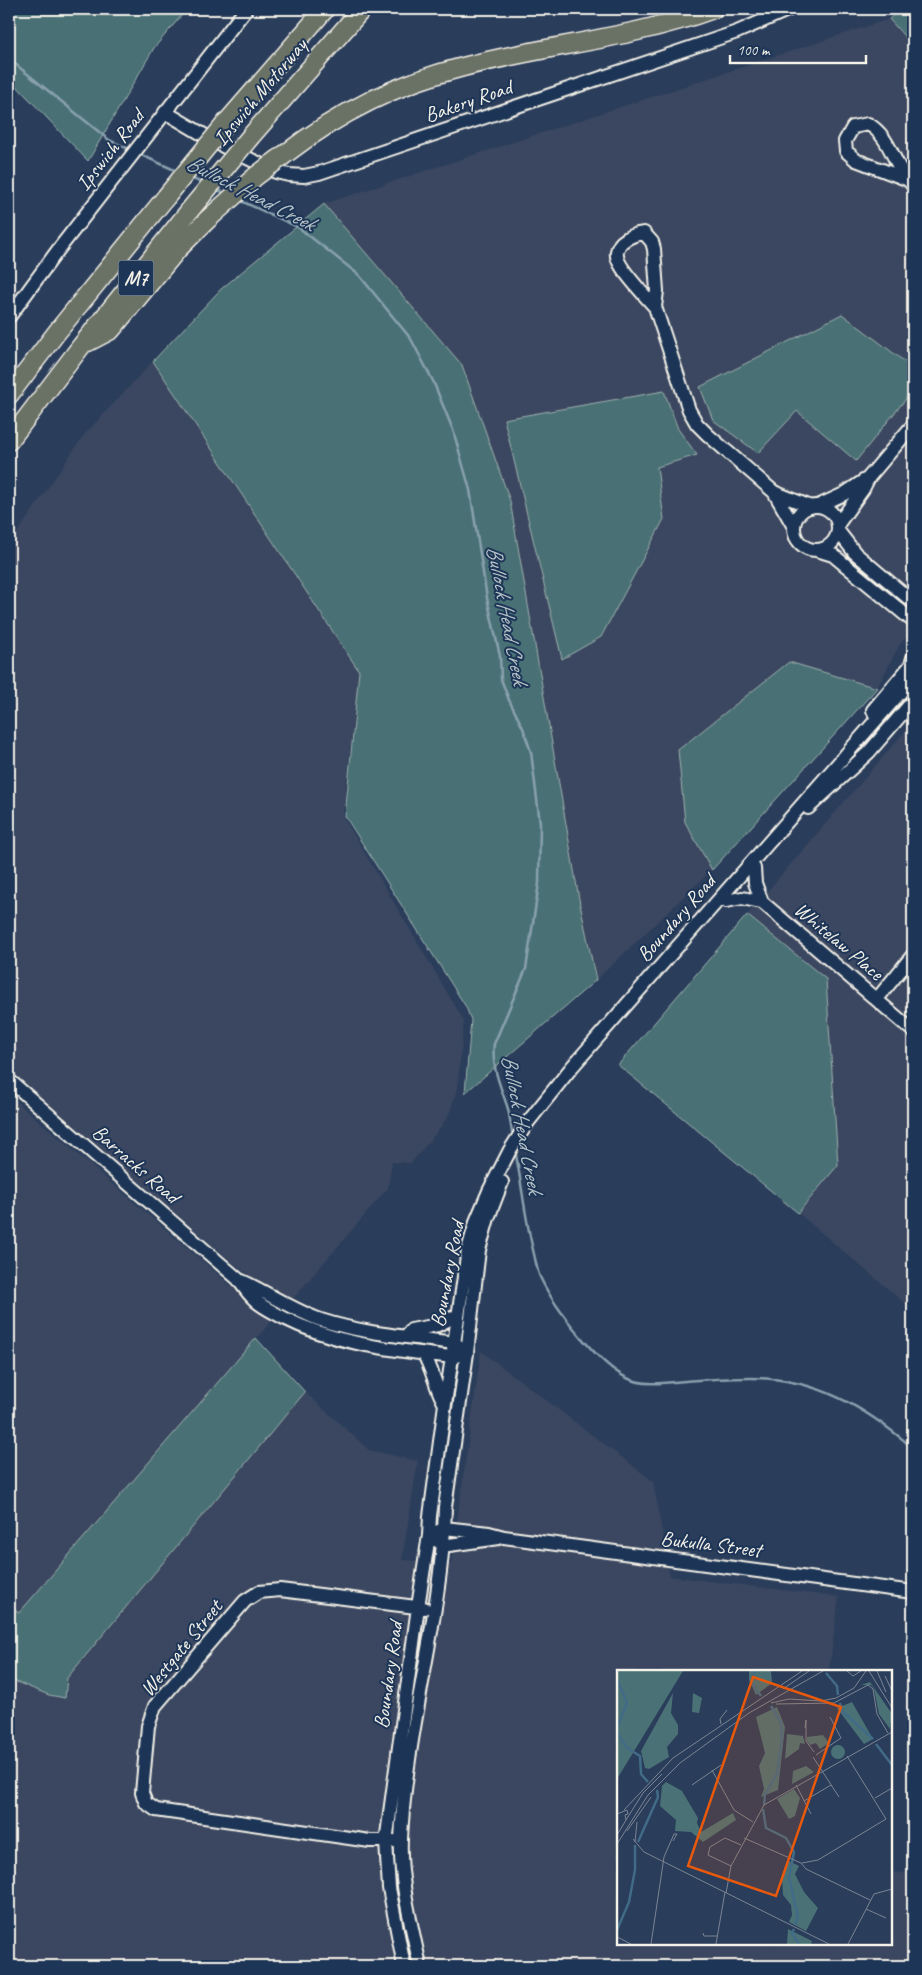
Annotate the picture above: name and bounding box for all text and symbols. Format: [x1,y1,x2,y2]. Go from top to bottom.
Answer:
street label: Ipswich Motorway [208,32,314,151]
scale bar [730,32,866,64]
text: 100 m [737,41,771,60]
street label: Bakery Road [421,73,518,128]
street label: Ipswich Road [70,102,151,196]
water label: Bullock Head Creek [182,149,323,239]
road number: M7 [118,260,154,296]
water label: Bullock Head Creek [480,544,535,691]
street label: Boundary Road [631,866,723,967]
street label: Whitelaw Place [789,896,890,987]
water label: Bullock Head Creek [495,1053,550,1200]
street label: Barracks Road [87,1119,187,1211]
street label: Boundary Road [424,1215,471,1329]
street label: Bukulla Street [659,1525,766,1563]
street label: Westgate Street [134,1593,229,1701]
street label: Boundary Road [368,1616,409,1730]
inset map [617,1670,892,1945]

